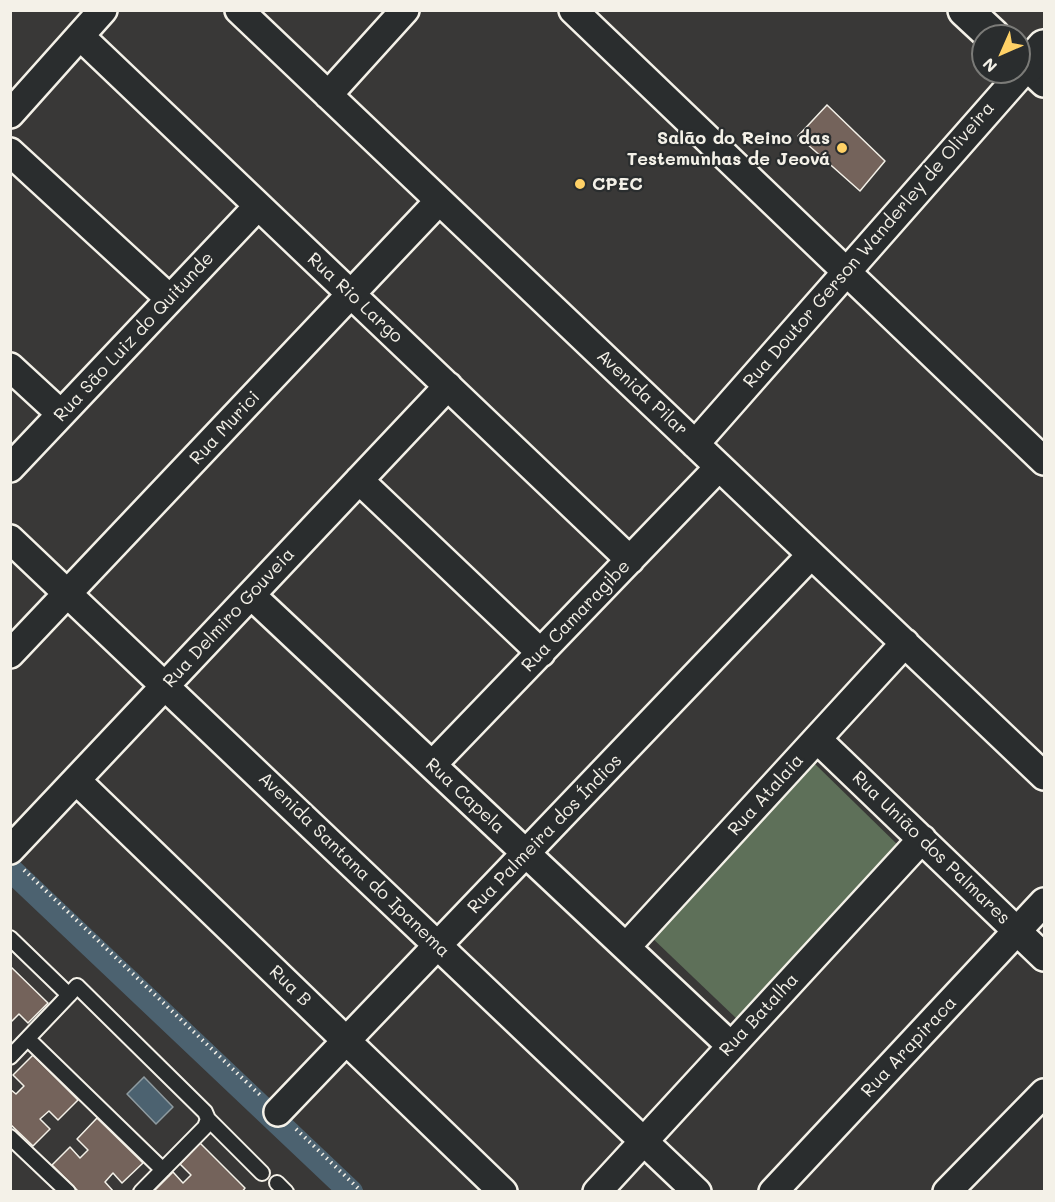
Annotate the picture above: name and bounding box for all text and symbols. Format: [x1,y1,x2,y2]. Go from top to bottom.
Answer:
north arrow [971,24,1031,84]
text: N [978,54,1001,77]
street label: Rua Doutor Gerson Wanderley de Oliveira [739,98,999,392]
place label: Salão do Reino das Testemunhas de Jeová [627,127,830,170]
marker: Salão do Reino das Testemunhas de Jeová [835,141,849,155]
place label: CPEC [592,173,643,195]
marker: CPEC [573,177,587,191]
street label: Rua São Luiz do Quitunde [50,248,218,426]
street label: Rua Rio Largo [303,248,407,348]
street label: Avenida Pilar [592,345,692,441]
street label: Rua Murici [185,387,265,469]
street label: Rua Delmiro Gouveia [159,544,299,692]
street label: Rua Camaragibe [517,556,635,676]
street label: Rua Palmeira dos Índios [463,750,627,918]
street label: Rua Atalaia [724,750,808,840]
street label: Rua Capela [421,754,509,838]
street label: Rua União dos Palmares [847,767,1015,929]
street label: Avenida Santana do Ipanema [254,768,454,962]
street label: Rua B [265,961,315,1011]
street label: Rua Batalha [715,969,803,1061]
street label: Rua Arapiraca [857,992,961,1102]

